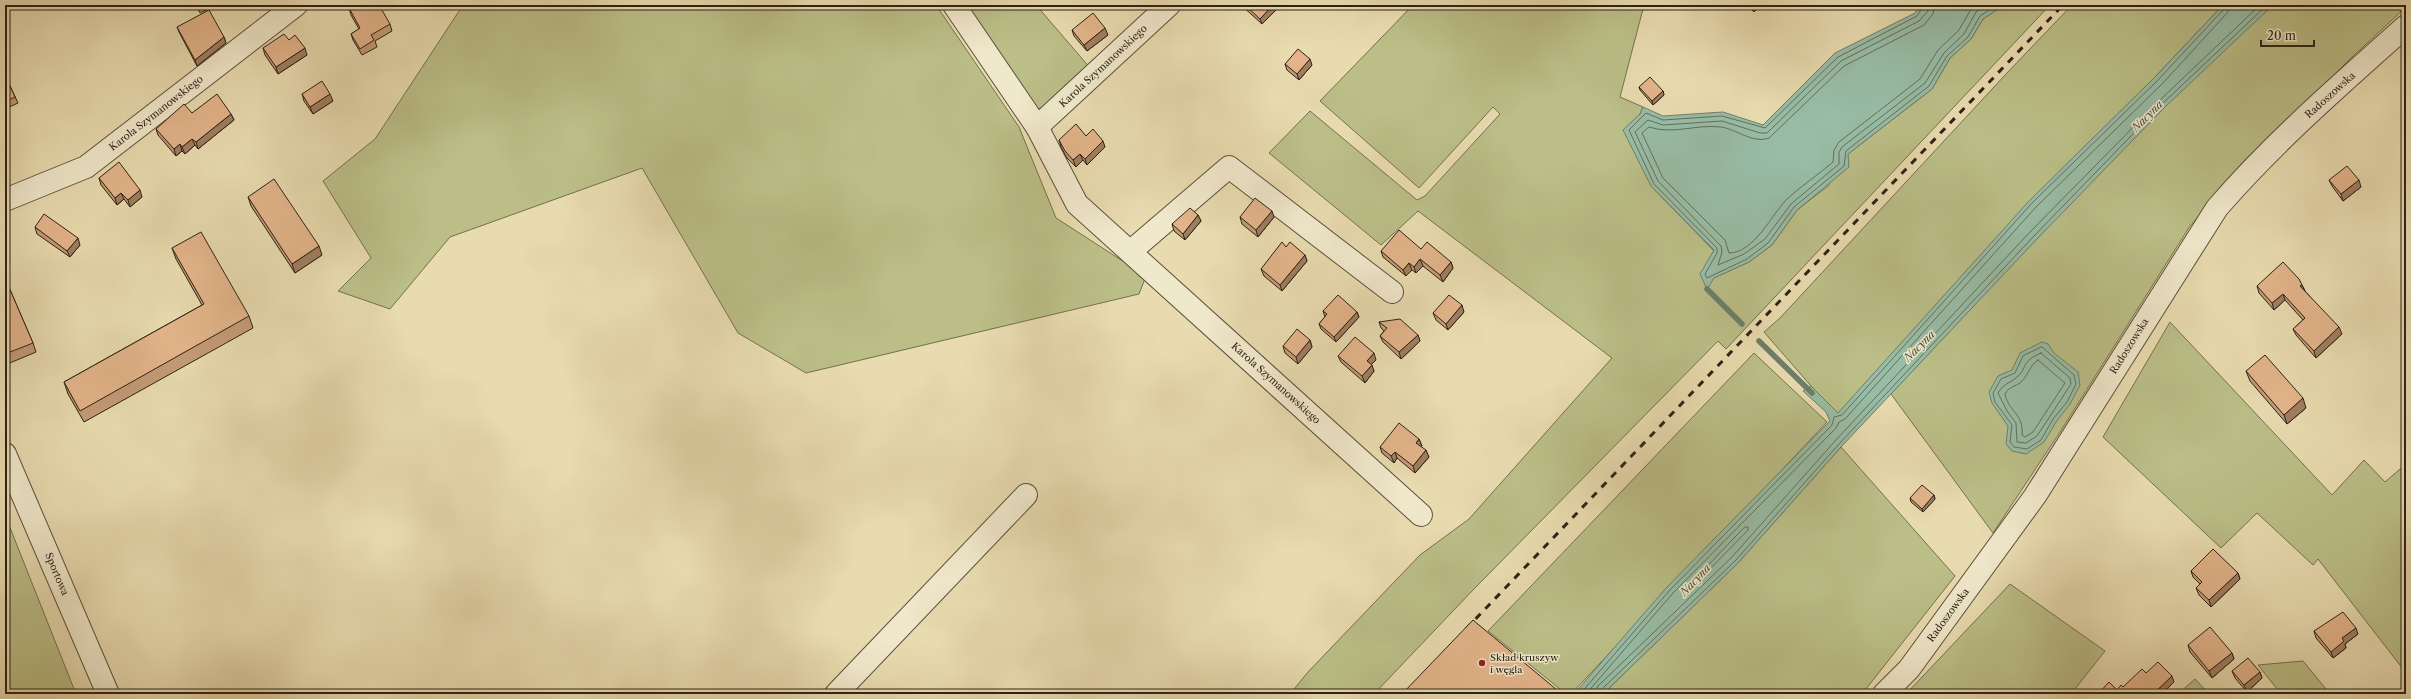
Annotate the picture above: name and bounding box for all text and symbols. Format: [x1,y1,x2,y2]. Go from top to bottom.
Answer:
street label: Karola Szymanowskiego [1056,22,1150,110]
scale bar [2261,22,2314,48]
text: 20 m [2267,28,2296,43]
street label: Radoszowska [2302,68,2358,121]
street label: Karola Szymanowskiego [106,72,206,154]
water label: Nacyna [2128,97,2166,135]
street label: Radoszowska [2107,315,2152,376]
water label: Nacyna [1900,327,1938,365]
street label: Karola Szymanowskiego [1229,339,1323,427]
street label: Sportowa [42,551,72,598]
water label: Nacyna [1676,561,1714,600]
street label: Radoszowska [1924,585,1972,644]
place label: Skład kruszyw i węgla [1490,651,1559,676]
marker: Skład kruszyw i węgla [1477,658,1487,668]

